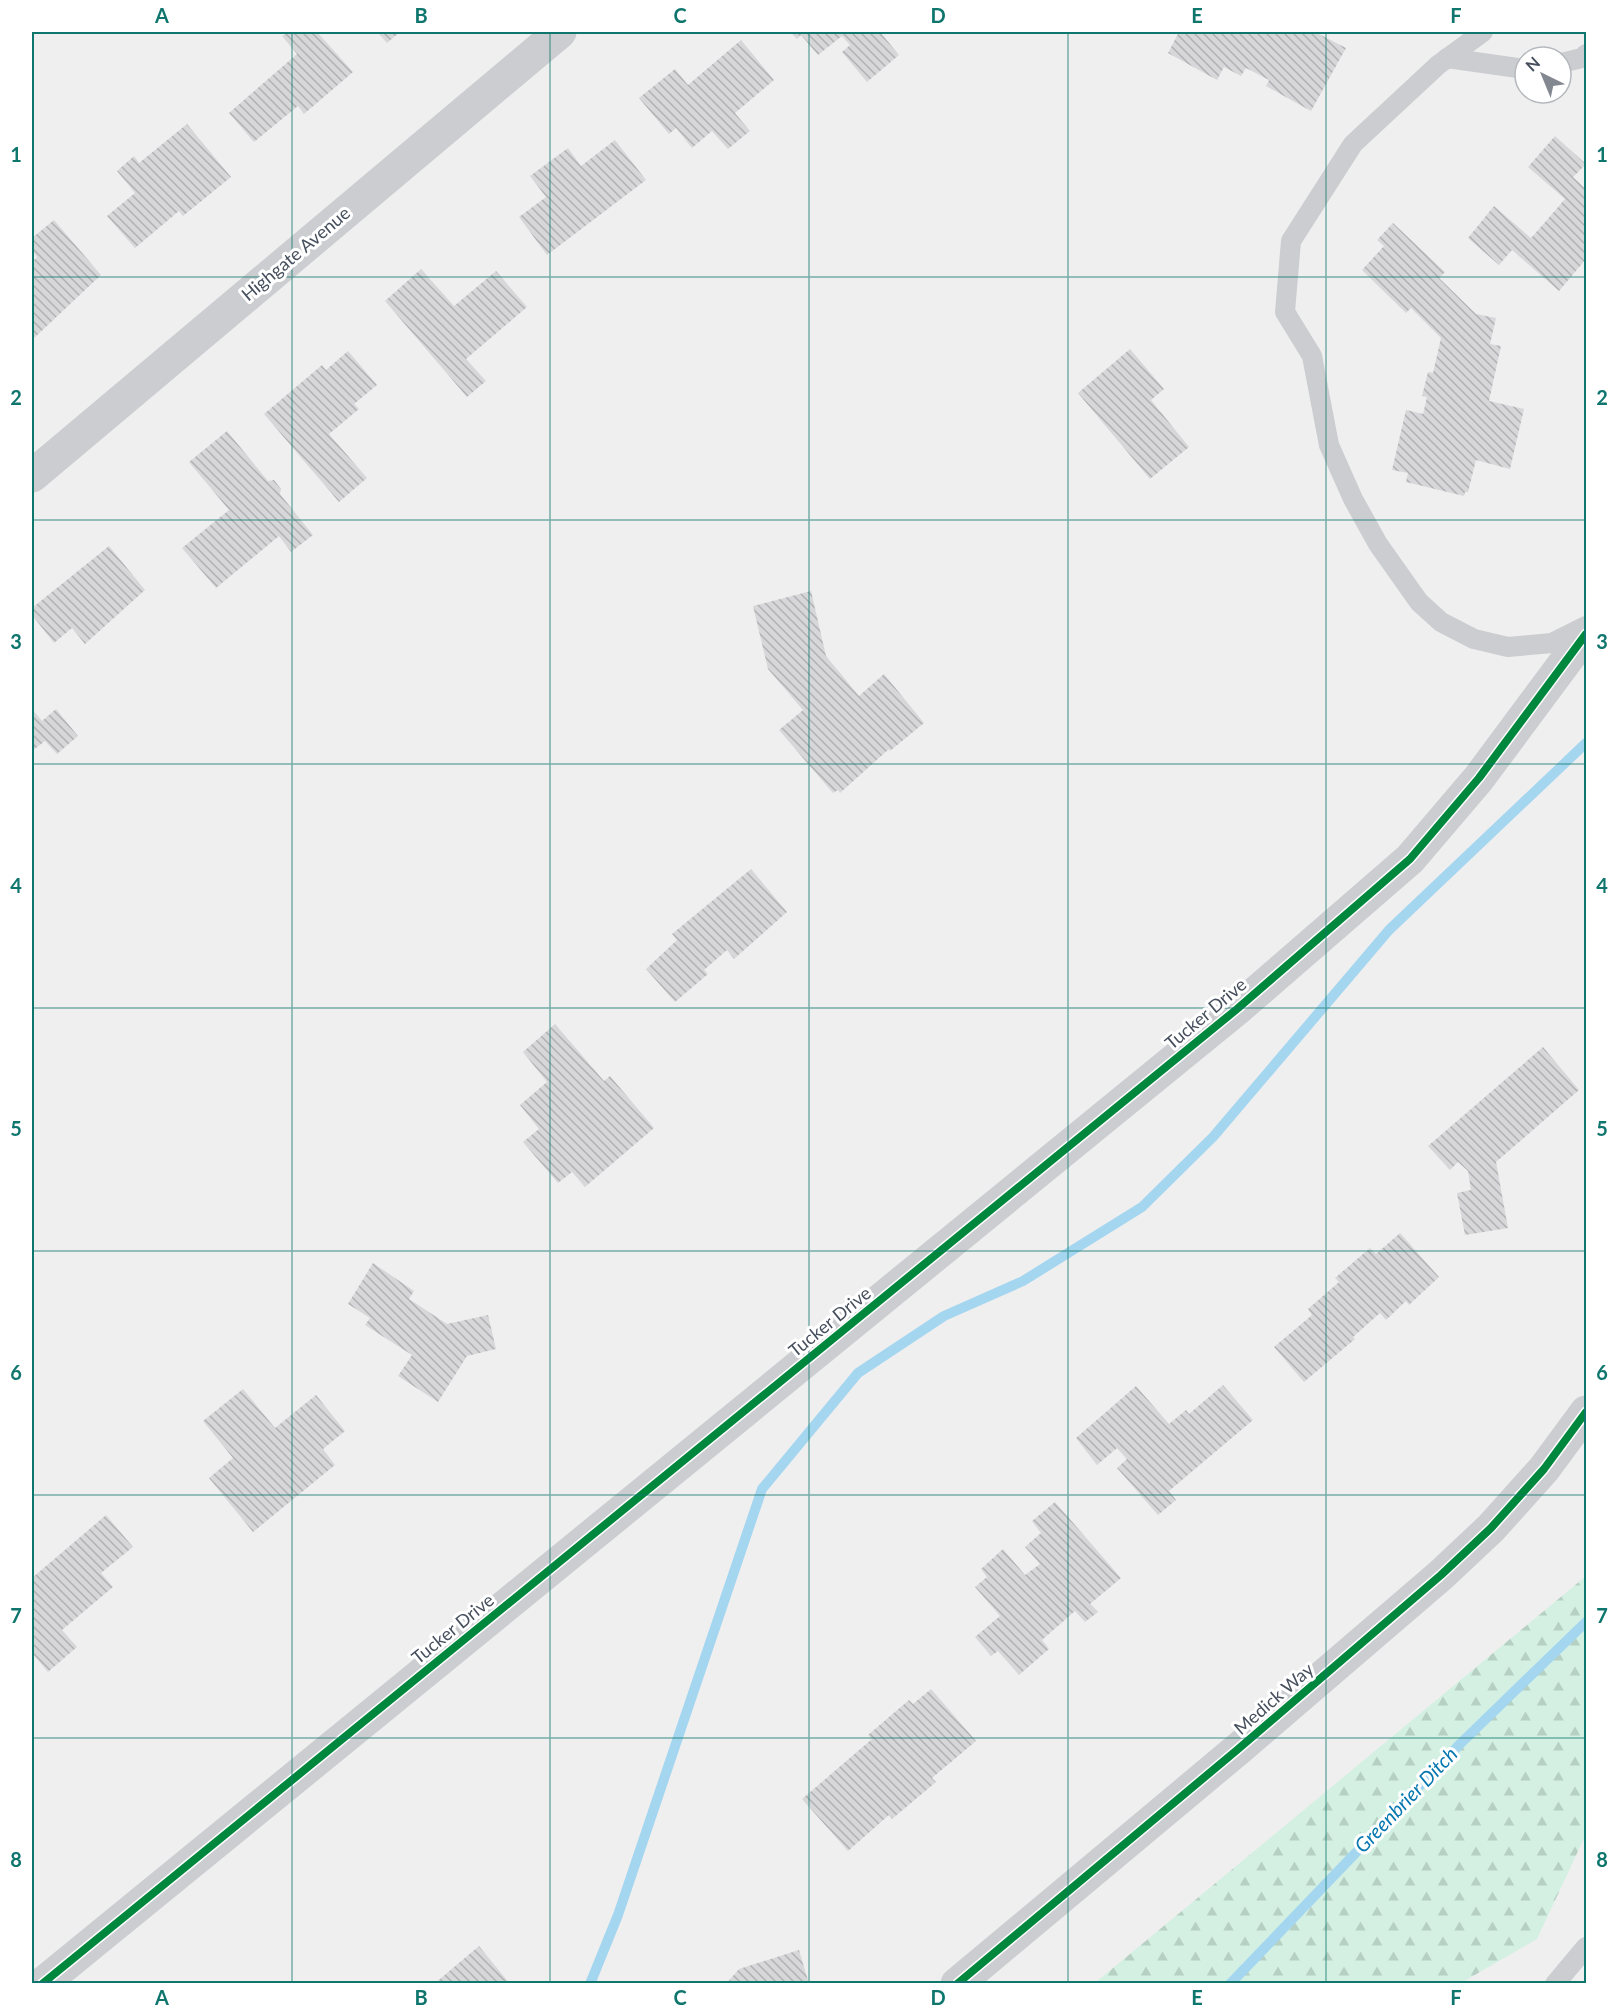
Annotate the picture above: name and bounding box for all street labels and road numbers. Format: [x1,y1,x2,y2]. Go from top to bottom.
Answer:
street label: Highgate Avenue [237,201,354,305]
street label: Tucker Drive [1160,973,1250,1054]
street label: Tucker Drive [784,1281,875,1361]
street label: Tucker Drive [407,1588,498,1668]
street label: Medick Way [1229,1657,1318,1739]

